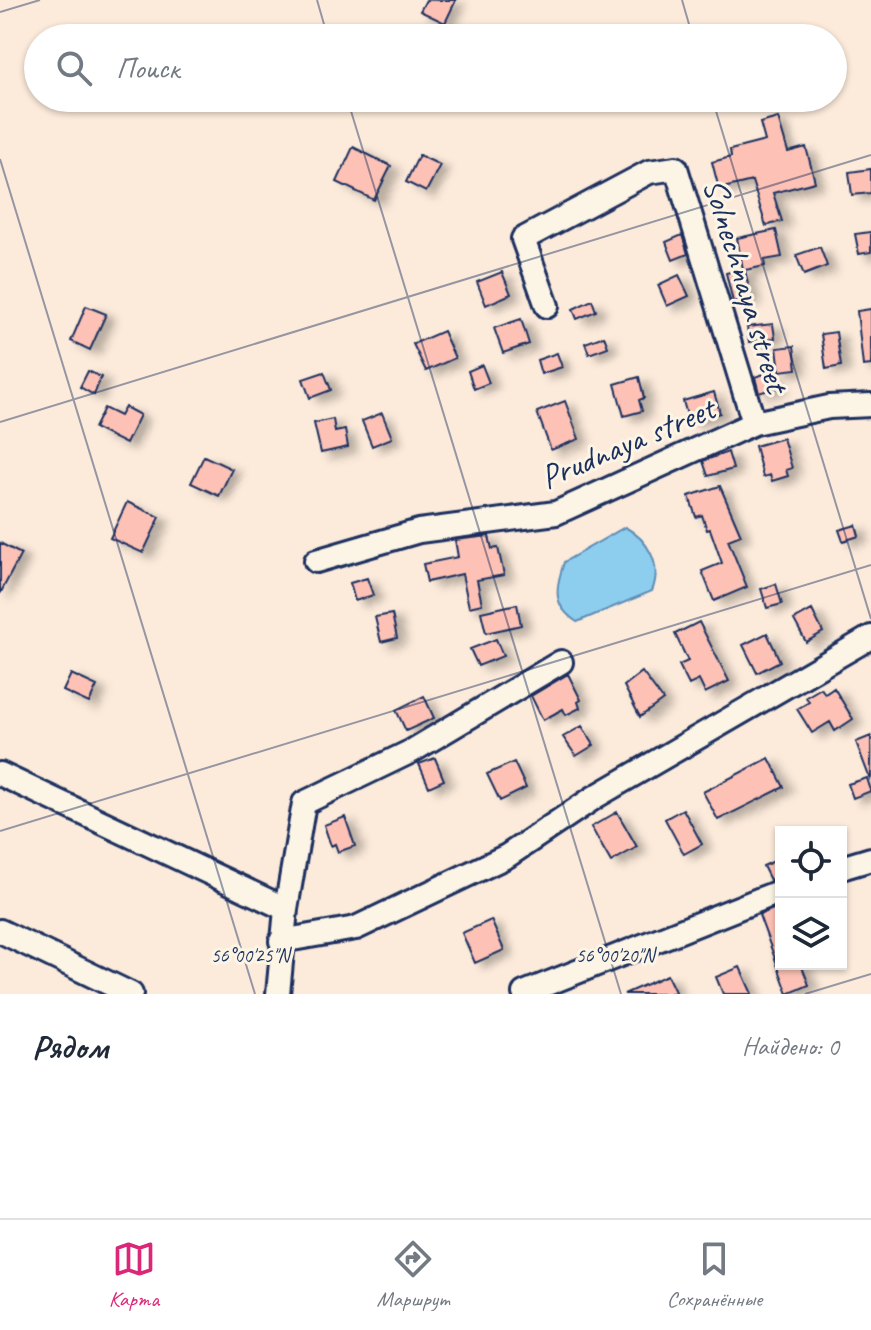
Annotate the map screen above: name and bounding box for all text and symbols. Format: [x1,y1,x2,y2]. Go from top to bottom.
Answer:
search box [24,24,847,112]
icon: search [52,46,96,90]
text: Поиск [116,49,179,87]
street label: Solnechnaya street [694,173,800,401]
street label: Prudnaya street [534,385,724,498]
map controls [775,826,847,970]
button: locate [775,826,847,898]
button: layers [775,898,847,970]
text: 56°00'25"N [211,943,292,968]
text: 56°00'20"N [576,943,657,968]
text: Рядом [32,1025,108,1068]
text: Найдено: 0 [742,1030,839,1063]
tab: Карта [109,1237,159,1313]
tab: Маршрут [377,1237,449,1313]
tab: Сохранённые [667,1237,762,1313]

